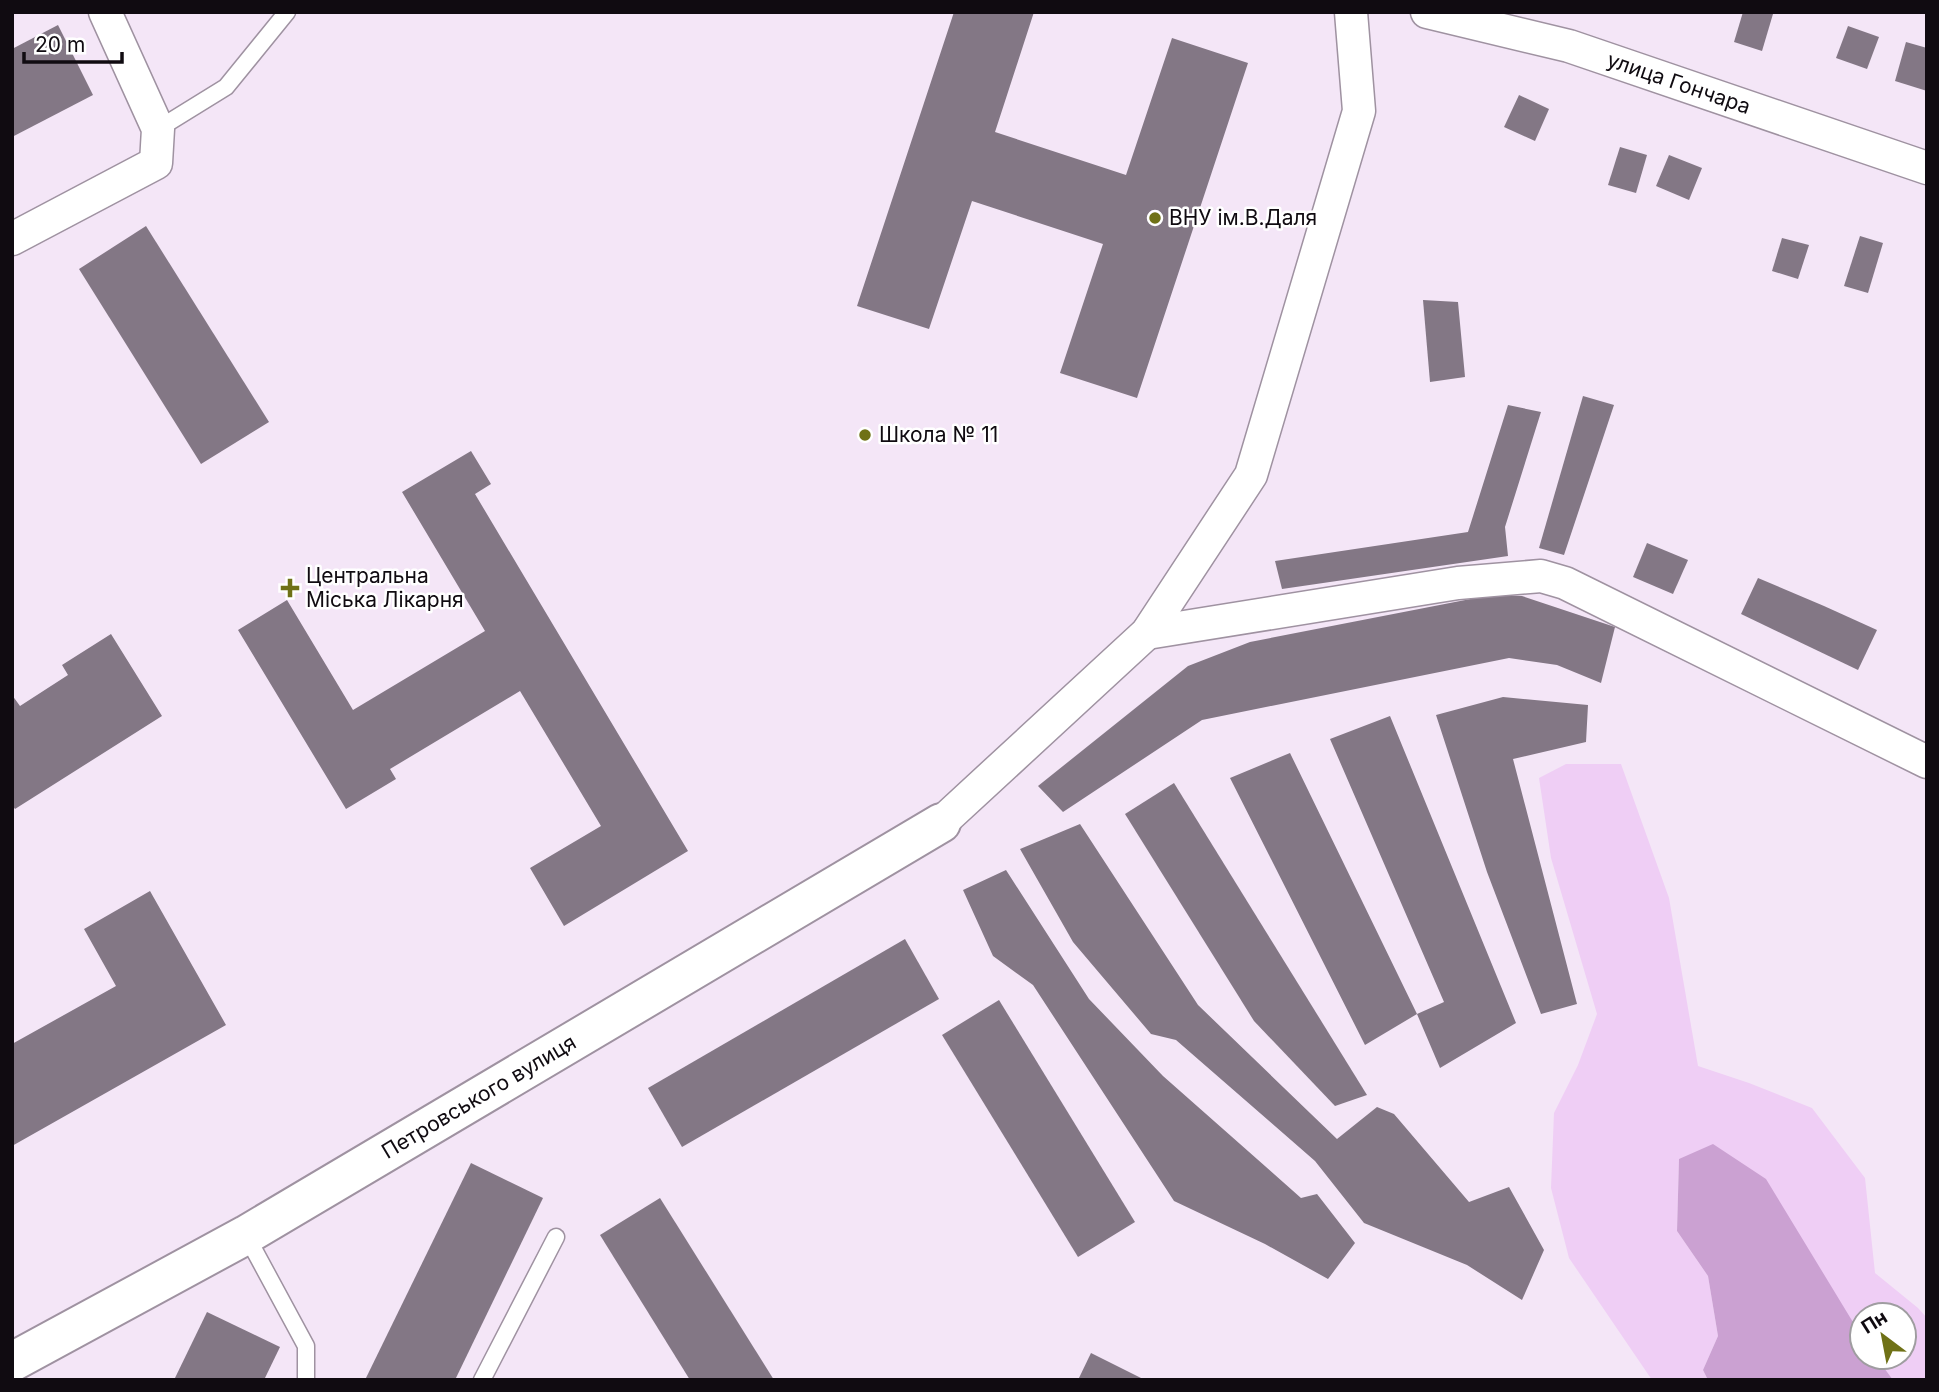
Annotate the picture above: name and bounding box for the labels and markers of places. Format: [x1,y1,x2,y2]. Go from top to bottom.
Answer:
place label: ВНУ ім.В.Даля [1169,205,1317,230]
marker: ВНУ ім.В.Даля [1147,210,1163,226]
place label: Школа № 11 [879,422,998,447]
marker: Школа № 11 [857,427,873,443]
place label: Центральна Міська Лікарня [306,563,464,612]
marker: Центральна Міська Лікарня [280,578,300,598]

